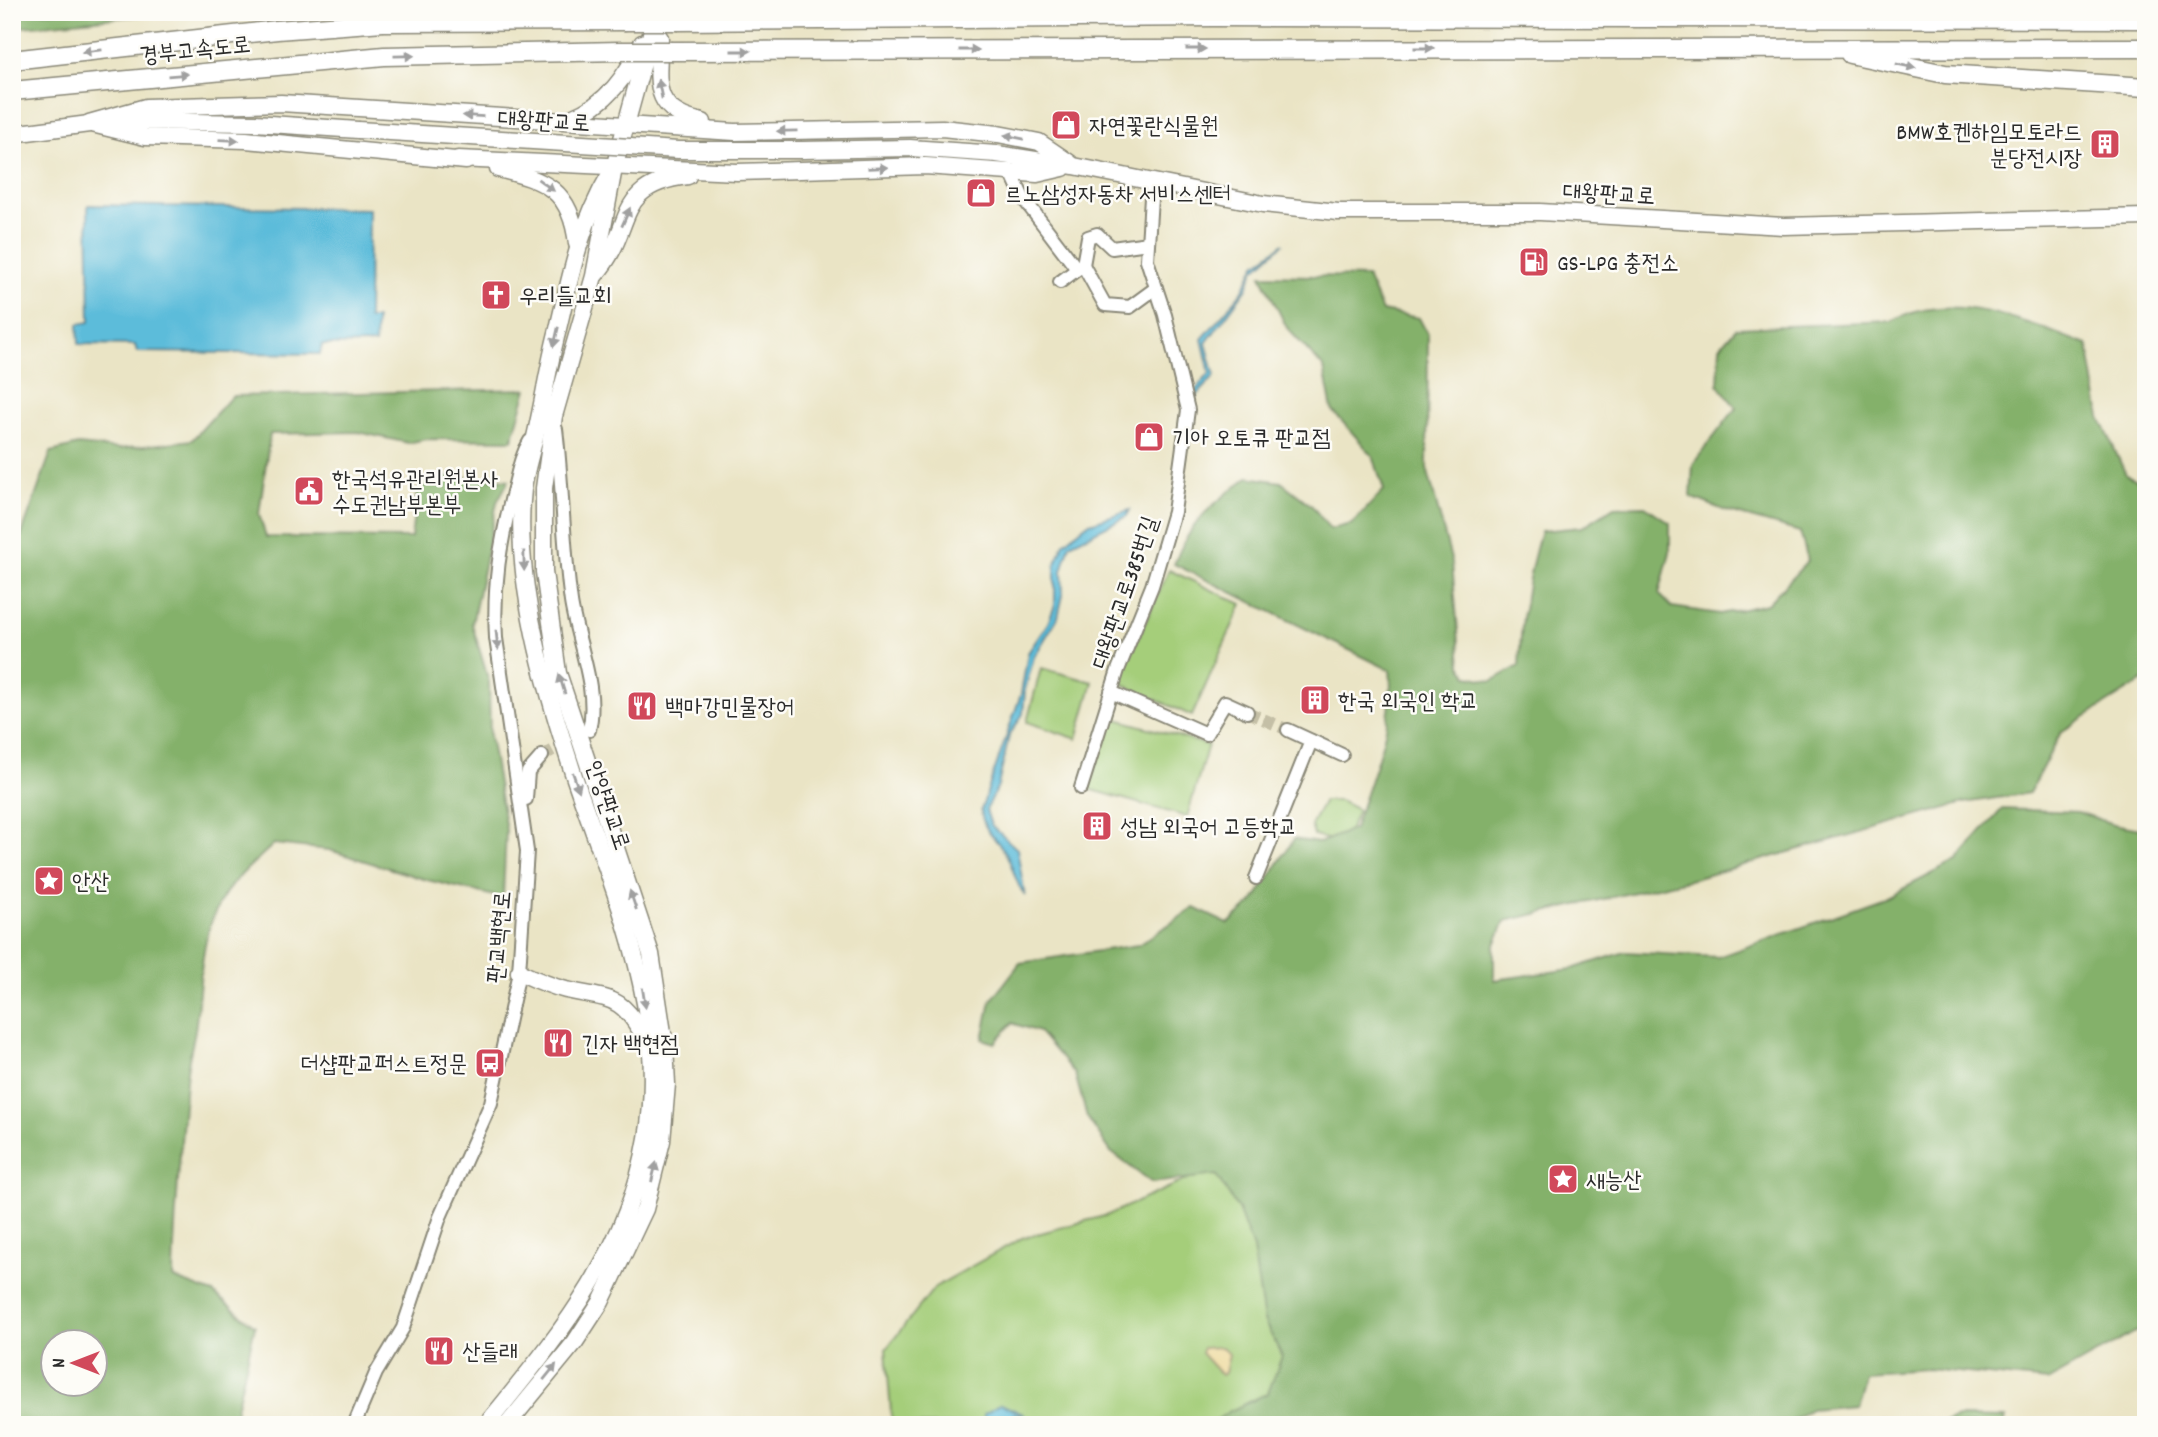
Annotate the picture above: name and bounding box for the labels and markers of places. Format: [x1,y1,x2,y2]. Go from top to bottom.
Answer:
shop icon: 자연꽃란식물원 [1049,108,1083,142]
place label: 자연꽃란식물원 [1089,112,1219,145]
place label: BMW호켄하임모토라드 분당전시장 [1896,118,2082,177]
building icon: BMW호켄하임모토라드 분당전시장 [2088,127,2122,161]
shop icon: 르노삼성자동차 서비스센터 [964,176,998,210]
place label: 르노삼성자동차 서비스센터 [1004,180,1231,213]
fuel station icon: GS-LPG 충전소 [1517,245,1551,279]
place label: GS-LPG 충전소 [1557,249,1679,282]
church icon: 우리들교회 [479,278,513,312]
place label: 우리들교회 [519,282,612,315]
shop icon: 기아 오토큐 판교점 [1132,420,1166,454]
place label: 기아 오토큐 판교점 [1172,424,1331,457]
place label: 한국석유관리원본사 수도권남부본부 [332,465,499,524]
public building icon: 한국석유관리원본사 수도권남부본부 [292,474,326,508]
building icon: 한국 외국인 학교 [1298,683,1332,717]
place label: 한국 외국인 학교 [1338,687,1478,720]
restaurant icon: 백마강민물장어 [625,689,659,723]
place label: 백마강민물장어 [665,693,795,726]
building icon: 성남 외국어 고등학교 [1080,809,1114,843]
place label: 성남 외국어 고등학교 [1120,813,1297,846]
place icon: 안산 [32,864,66,898]
place label: 안산 [72,868,110,901]
restaurant icon: 긴자 백현점 [541,1026,575,1060]
place label: 긴자 백현점 [581,1030,679,1063]
bus stop icon: 더샵판교퍼스트정문 [473,1046,507,1080]
place label: 더샵판교퍼스트정문 [300,1050,467,1083]
place icon: 새능산 [1546,1162,1580,1196]
place label: 새능산 [1586,1166,1642,1199]
restaurant icon: 산들래 [422,1334,456,1368]
place label: 산들래 [462,1338,518,1371]

